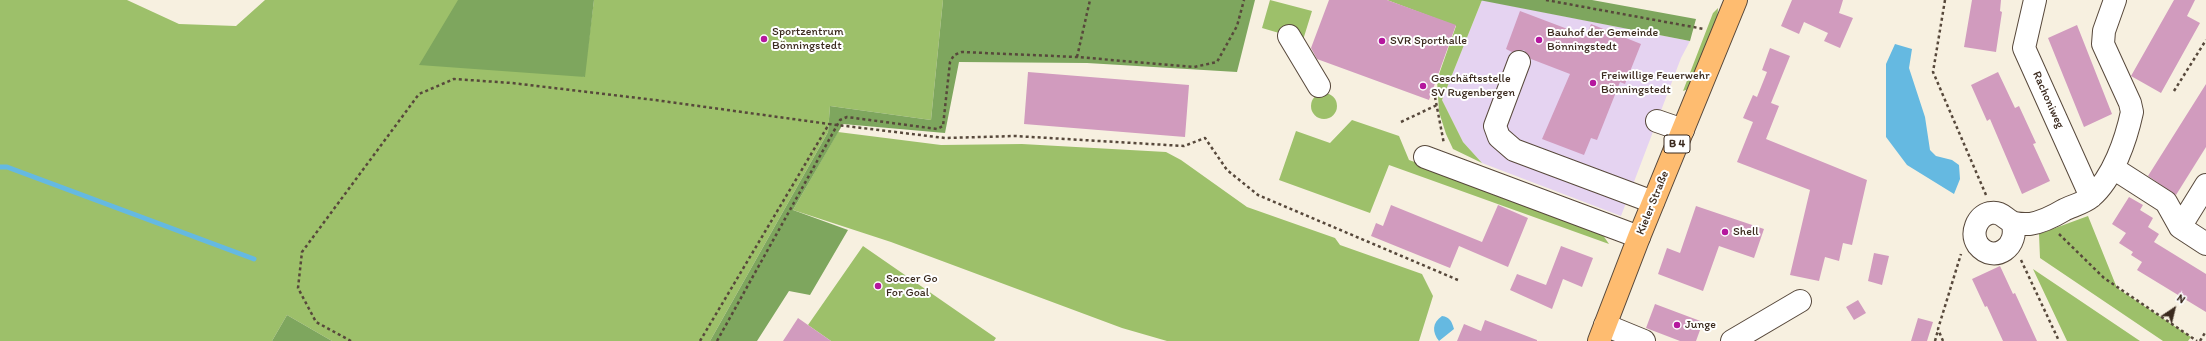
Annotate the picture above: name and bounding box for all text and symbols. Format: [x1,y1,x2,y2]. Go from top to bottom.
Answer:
place label: Sportzentrum Bönningstedt [772,25,844,53]
place label: Bauhof der Gemeinde Bönningstedt [1547,26,1658,54]
marker: Sportzentrum Bönningstedt [759,34,769,44]
place label: SVR Sporthalle [1390,34,1467,48]
marker: Bauhof der Gemeinde Bönningstedt [1534,35,1544,45]
marker: SVR Sporthalle [1377,36,1387,46]
place label: Freiwillige Feuerwehr Bönningstedt [1601,69,1710,97]
street label: Rachoniweg [2029,69,2067,131]
place label: Geschäftsstelle SV Rugenbergen [1431,72,1515,100]
marker: Freiwillige Feuerwehr Bönningstedt [1588,78,1598,88]
marker: Geschäftsstelle SV Rugenbergen [1418,81,1428,91]
road number: B 4 [1664,135,1690,153]
street label: Kieler Straße [1634,169,1672,237]
place label: Shell [1733,225,1759,239]
marker: Shell [1720,227,1730,237]
place label: Soccer Go For Goal [886,272,938,300]
marker: Soccer Go For Goal [873,281,883,291]
north arrow [2154,289,2194,329]
text: N [2174,291,2188,306]
place label: Junge [1685,318,1716,332]
marker: Junge [1672,320,1682,330]

